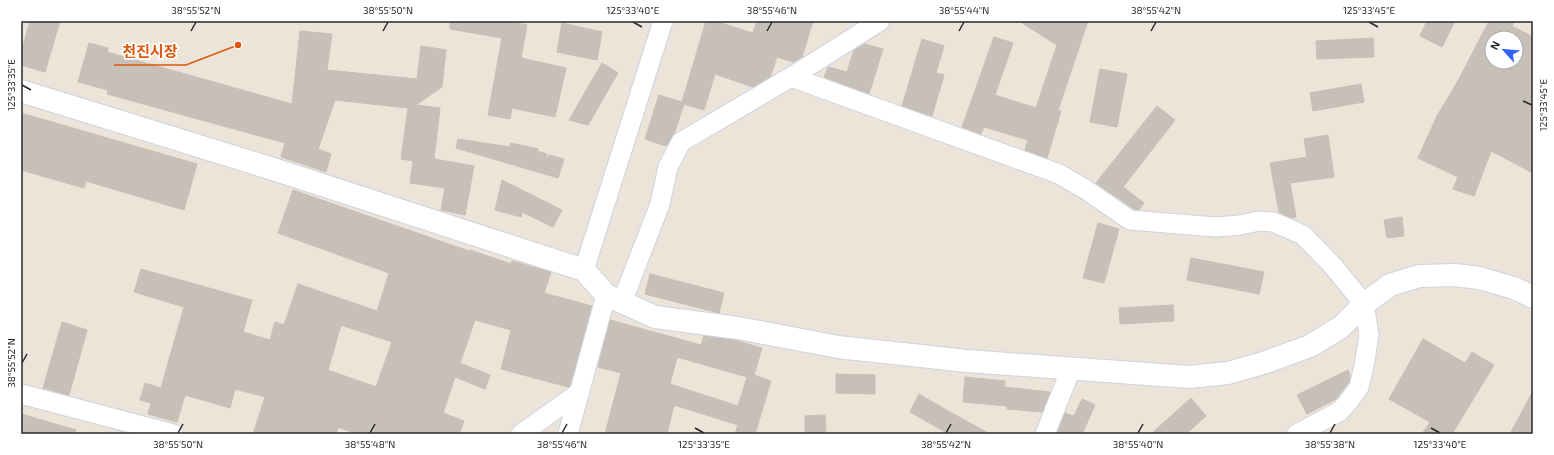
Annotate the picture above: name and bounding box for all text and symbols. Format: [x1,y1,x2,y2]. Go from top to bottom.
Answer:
text: 38°55'52"N [171,4,221,16]
text: 38°55'50"N [363,4,413,16]
text: 125°33'40"E [607,4,660,16]
text: 38°55'46"N [747,4,797,16]
text: 38°55'44"N [939,4,989,16]
text: 38°55'42"N [1131,4,1181,16]
text: 125°33'45"E [1343,4,1396,16]
north arrow [1484,30,1524,70]
callout: 천진시장 [114,38,186,65]
text: N [1487,39,1502,52]
text: 천진시장 [122,42,178,60]
text: 125°33'35"E [5,59,17,111]
text: 125°33'45"E [1537,78,1549,131]
text: 38°55'52"N [5,338,17,388]
text: 38°55'50"N [153,438,203,450]
text: 38°55'48"N [345,438,395,450]
text: 38°55'46"N [537,438,587,450]
text: 125°33'35"E [678,438,730,450]
text: 38°55'42"N [921,438,971,450]
text: 38°55'40"N [1113,438,1163,450]
text: 38°55'38"N [1305,438,1355,450]
text: 125°33'40"E [1414,438,1467,450]

